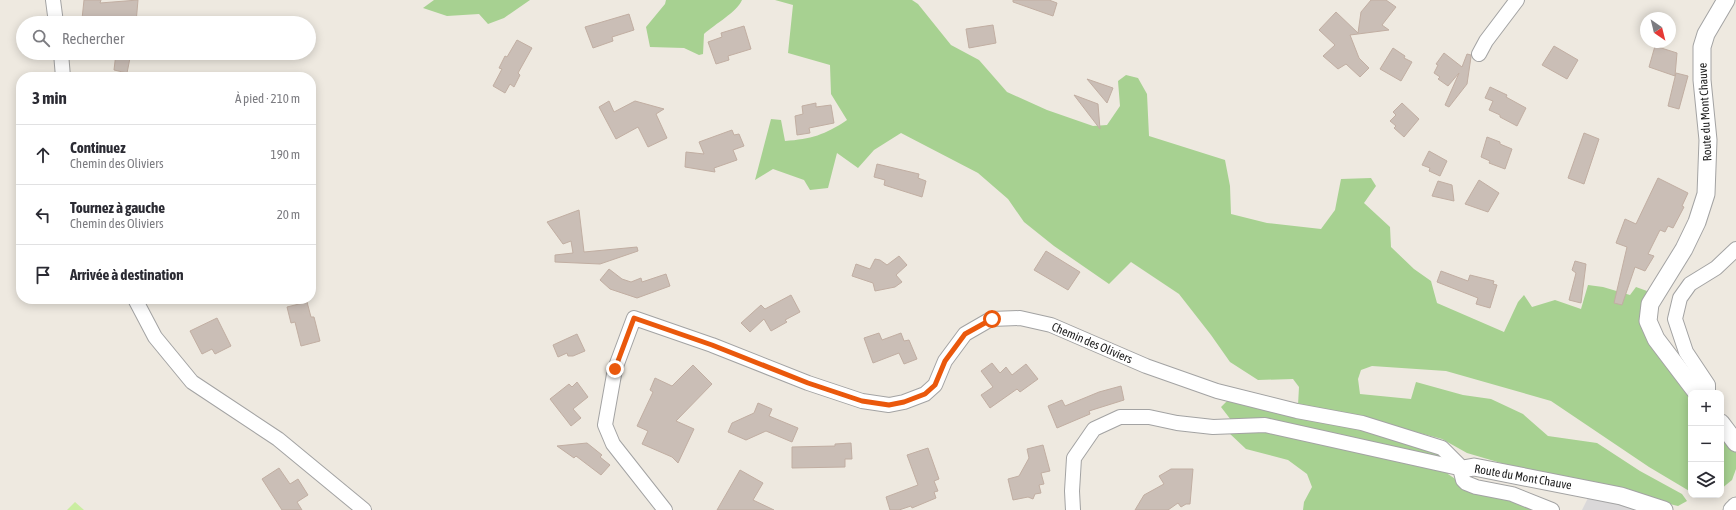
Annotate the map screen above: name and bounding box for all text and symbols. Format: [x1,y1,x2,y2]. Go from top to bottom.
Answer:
north arrow [1640,12,1676,48]
search box [16,16,316,60]
icon: search [30,27,52,49]
text: Rechercher [62,30,124,47]
street label: Route du Mont Chauve [1695,62,1715,162]
text: 3 min [32,88,67,108]
text: À pied · 210 m [235,91,300,106]
text: Continuez [70,139,126,156]
icon: ahead [32,144,54,166]
text: 190 m [271,147,300,162]
text: Chemin des Oliviers [70,156,164,171]
text: Tournez à gauche [70,199,165,216]
icon: left [32,204,54,226]
text: 20 m [277,207,300,222]
text: Chemin des Oliviers [70,216,164,231]
icon: arrive [32,264,54,286]
text: Arrivée à destination [70,266,184,283]
route start [983,310,1001,328]
street label: Chemin des Oliviers [1049,320,1135,366]
route end [606,360,624,378]
map controls [1688,390,1724,498]
button: + [1688,390,1724,426]
button: − [1688,426,1724,462]
street label: Route du Mont Chauve [1473,462,1573,492]
button: layers [1688,462,1724,498]

